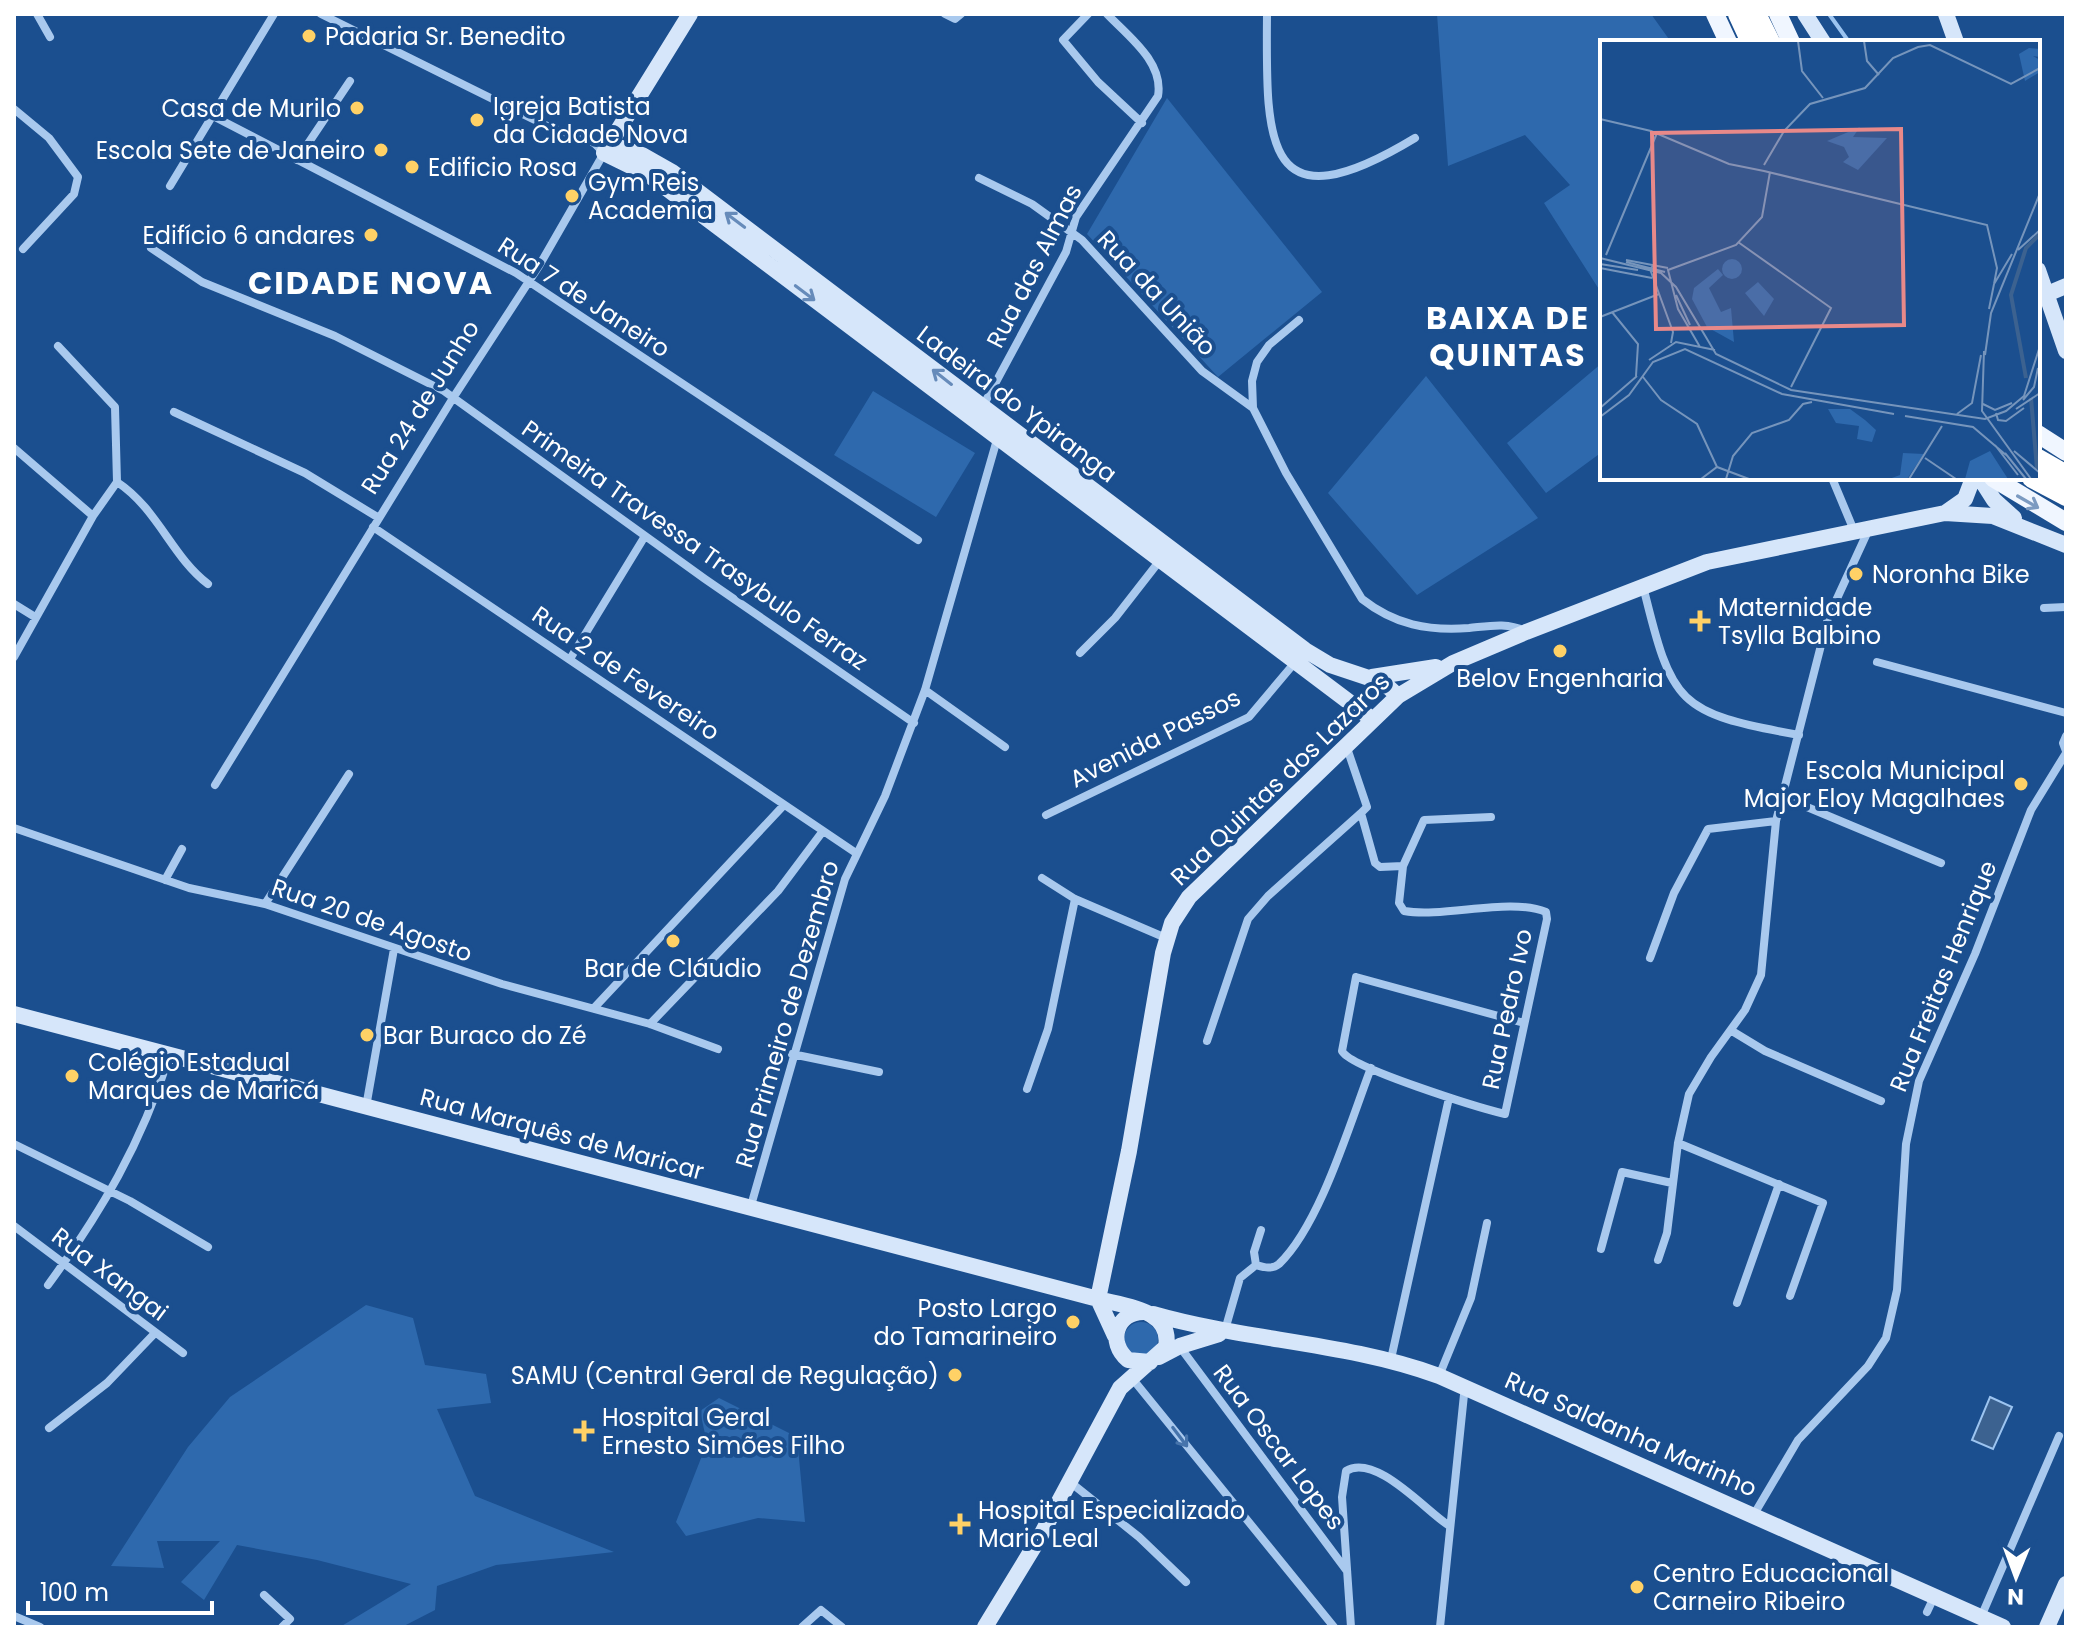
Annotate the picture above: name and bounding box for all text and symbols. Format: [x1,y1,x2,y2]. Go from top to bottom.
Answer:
place label: Padaria Sr. Benedito [325,20,566,53]
marker: Padaria Sr. Benedito [300,27,318,45]
inset map [1600,40,2040,480]
place label: Igreja Batista da Cidade Nova [493,90,688,151]
place label: Casa de Murilo [161,92,341,125]
marker: Casa de Murilo [348,99,366,117]
marker: Igreja Batista da Cidade Nova [468,111,486,129]
place label: Escola Sete de Janeiro [96,134,365,167]
marker: Escola Sete de Janeiro [372,141,390,159]
place label: Edificio Rosa [428,151,577,184]
marker: Edificio Rosa [403,158,421,176]
place label: Gym Reis Academia [588,166,713,227]
street label: Rua das Almas [979,179,1089,353]
marker: Gym Reis Academia [563,187,581,205]
one-way arrow [725,211,746,228]
place label: Edifício 6 andares [142,219,355,252]
street label: Rua da União [1090,223,1224,363]
marker: Edifício 6 andares [362,226,380,244]
street label: Rua 7 de Janeiro [492,229,676,365]
district label: CIDADE NOVA [248,260,494,305]
one-way arrow [794,285,815,302]
district label: BAIXA DE QUINTAS [1426,295,1590,377]
street label: Rua 24 de Junho [353,314,487,500]
street label: Ladeira do Ypiranga [910,318,1124,490]
one-way arrow [932,369,953,386]
street label: Primeira Travessa Trasybulo Ferraz [515,412,875,678]
one-way arrow [2016,494,2039,510]
place label: Noronha Bike [1872,558,2030,591]
marker: Noronha Bike [1847,565,1865,583]
place label: Maternidade Tsylla Balbino [1718,591,1881,652]
street label: Rua 2 de Fevereiro [526,598,726,748]
marker: Maternidade Tsylla Balbino [1689,610,1711,632]
marker: Belov Engenharia [1551,642,1569,660]
place label: Belov Engenharia [1456,662,1664,695]
street label: Rua Quintas dos Lazaros [1163,665,1397,893]
street label: Avenida Passos [1064,681,1246,795]
place label: Escola Municipal Major Eloy Magalhaes [1744,754,2005,815]
marker: Escola Municipal Major Eloy Magalhaes [2012,775,2030,793]
street label: Rua Freitas Henrique [1882,856,2004,1096]
street label: Rua Primeiro de Dezembro [727,857,847,1171]
street label: Rua 20 de Agosto [267,870,477,970]
street label: Rua Pedro Ivo [1474,926,1540,1092]
marker: Bar de Cláudio [664,932,682,950]
place label: Bar de Cláudio [584,952,762,985]
place label: Bar Buraco do Zé [383,1019,587,1052]
marker: Bar Buraco do Zé [358,1026,376,1044]
place label: Colégio Estadual Marques de Maricá [88,1046,319,1107]
marker: Colégio Estadual Marques de Maricá [63,1067,81,1085]
street label: Rua Marquês de Maricar [416,1080,708,1188]
street label: Rua Xangai [45,1219,175,1329]
place label: Posto Largo do Tamarineiro [874,1292,1057,1353]
marker: Posto Largo do Tamarineiro [1064,1313,1082,1331]
street label: Rua Oscar Lopes [1206,1357,1352,1537]
place label: SAMU (Central Geral de Regulação) [511,1359,939,1392]
street label: Rua Saldanha Marinho [1500,1364,1762,1504]
marker: SAMU (Central Geral de Regulação) [946,1366,964,1384]
place label: Hospital Geral Ernesto Simões Filho [602,1401,845,1462]
marker: Hospital Geral Ernesto Simões Filho [573,1420,595,1442]
one-way arrow [1171,1426,1188,1447]
place label: Hospital Especializado Mario Leal [978,1494,1245,1555]
marker: Hospital Especializado Mario Leal [949,1513,971,1535]
north arrow [1976,1537,2056,1617]
place label: Centro Educacional Carneiro Ribeiro [1653,1557,1889,1618]
scale bar [28,1565,212,1615]
text: 100 m [40,1576,109,1609]
marker: Centro Educacional Carneiro Ribeiro [1628,1578,1646,1596]
text: N [2007,1581,2024,1612]

